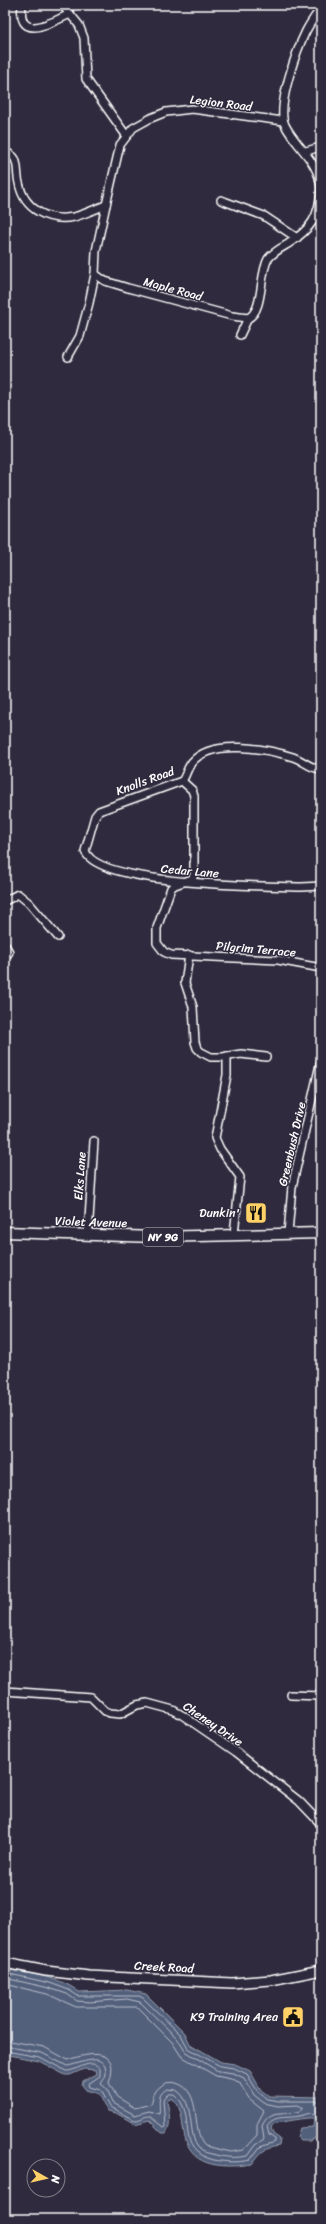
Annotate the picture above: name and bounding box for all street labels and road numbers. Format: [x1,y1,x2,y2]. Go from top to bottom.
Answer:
street label: Legion Road [189,88,254,118]
street label: Maple Road [141,271,206,308]
street label: Knolls Road [113,760,178,802]
street label: Cedar Lane [160,858,220,884]
street label: Pilgrim Terrace [215,935,297,963]
street label: Greenbush Drive [272,1100,312,1188]
street label: Elks Lane [67,1151,93,1201]
street label: Violet Avenue [54,1210,128,1234]
road number: NY 9G [143,1228,183,1246]
street label: Cheney Drive [178,1696,248,1752]
street label: Creek Road [134,1954,195,1980]

